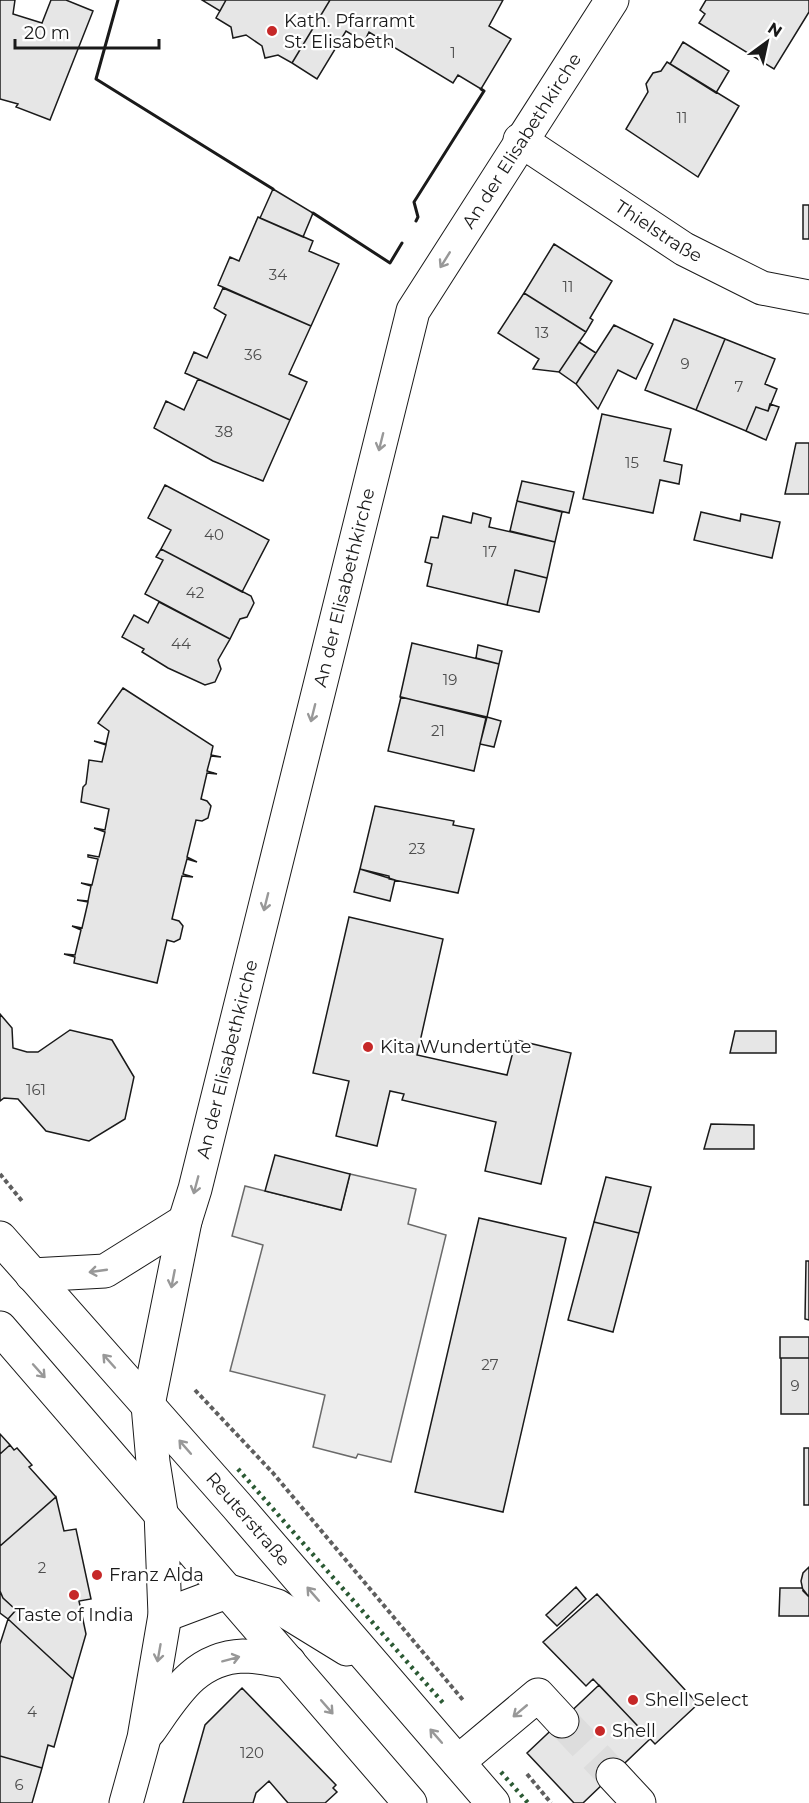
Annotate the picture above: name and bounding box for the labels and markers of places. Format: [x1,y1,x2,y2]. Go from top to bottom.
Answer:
place label: Kath. Pfarramt St. Elisabeth [284,10,415,53]
marker: Kath. Pfarramt St. Elisabeth [265,24,279,38]
place label: Kita Wundertüte [380,1036,531,1058]
marker: Kita Wundertüte [361,1040,375,1054]
place label: Franz Alda [109,1564,204,1586]
marker: Franz Alda [90,1568,104,1582]
marker: Taste of India [67,1588,81,1602]
place label: Taste of India [14,1604,134,1626]
place label: Shell Select [645,1689,749,1711]
marker: Shell Select [626,1693,640,1707]
place label: Shell [612,1720,656,1742]
marker: Shell [593,1724,607,1738]

